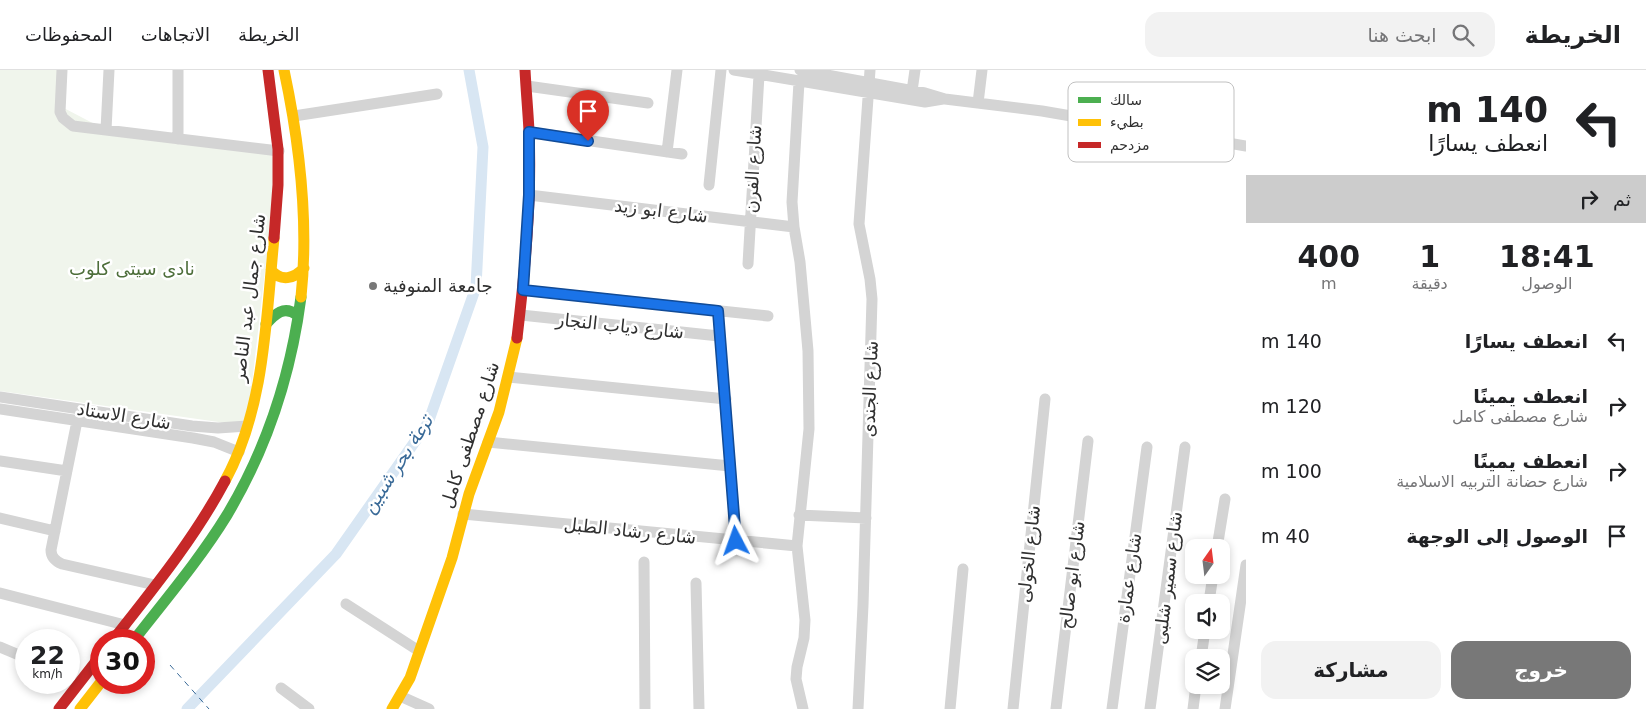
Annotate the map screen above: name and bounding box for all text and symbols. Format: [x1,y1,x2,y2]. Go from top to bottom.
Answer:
search box [1145,12,1495,57]
icon: search [1449,21,1477,49]
text: الخريطة [1525,21,1621,49]
text: المحفوظات [25,24,113,45]
text: الاتجاهات [141,24,210,45]
text: الخريطة [238,24,299,45]
text: ابحث هنا [1368,24,1437,46]
legend [1068,82,1234,162]
pin [567,90,609,141]
text: 140 m [1426,90,1548,130]
icon: left [1566,90,1631,155]
text: سالك [1110,92,1142,108]
icon: arrive [574,97,602,125]
text: بطيء [1110,114,1144,131]
street label: شارع الفرن [740,124,766,214]
text: انعطف يسارًا [1428,131,1548,156]
text: مزدحم [1110,137,1149,154]
icon: right [1575,185,1603,213]
text: ثم [1613,188,1631,210]
street label: شارع ابو زيد [613,194,709,228]
street label: شارع جمال عبد الناصر [228,213,270,384]
text: 400 [1297,239,1360,274]
text: 1 [1419,239,1440,274]
text: 18:41 [1499,239,1595,274]
park label: نادى سيتى كلوب [69,258,195,280]
text: m [1321,274,1337,293]
text: دقيقة [1411,274,1448,293]
text: الوصول [1521,274,1572,293]
place label: جامعة المنوفية [383,275,493,297]
marker: جامعة المنوفية [367,280,379,292]
street label: شارع دياب النجار [554,308,685,344]
icon: left [1603,327,1631,355]
text: 140 m [1261,330,1322,352]
text: انعطف يسارًا [1465,330,1588,352]
street label: شارع الجندى [857,340,883,438]
street label: شارع مصطفى كامل [436,359,504,511]
text: انعطف يمينًا [1473,385,1588,407]
icon: right [1603,392,1631,420]
text: 120 m [1261,395,1322,417]
street label: شارع الاستاد [75,398,173,434]
text: شارع مصطفى كامل [1452,407,1588,426]
water label: ترعة بحر شبين [357,409,439,518]
text: انعطف يمينًا [1473,450,1588,472]
icon: right [1603,457,1631,485]
text: 100 m [1261,460,1322,482]
text: شارع حضانة التربيه الاسلامية [1396,472,1588,491]
street label: شارع الخولى [1013,504,1045,604]
street label: شارع سمير شلبى [1149,510,1187,646]
street label: شارع رشاد الطبل [563,513,697,549]
position arrow [709,514,761,566]
street label: شارع ابو صالح [1054,520,1090,630]
icon: arrive [1603,522,1631,550]
text: 40 m [1261,525,1310,547]
text: الوصول إلى الوجهة [1406,525,1588,547]
street label: شارع عمارة [1112,532,1146,624]
north arrow [1185,539,1230,584]
map controls [1185,539,1230,694]
button: sound [1185,594,1230,639]
speed limit sign: 30 [90,629,155,694]
text: 22 [30,641,65,670]
button: مشاركة [1261,641,1441,699]
button: خروج [1451,641,1631,699]
button: layers [1185,649,1230,694]
text: km/h [32,667,63,681]

